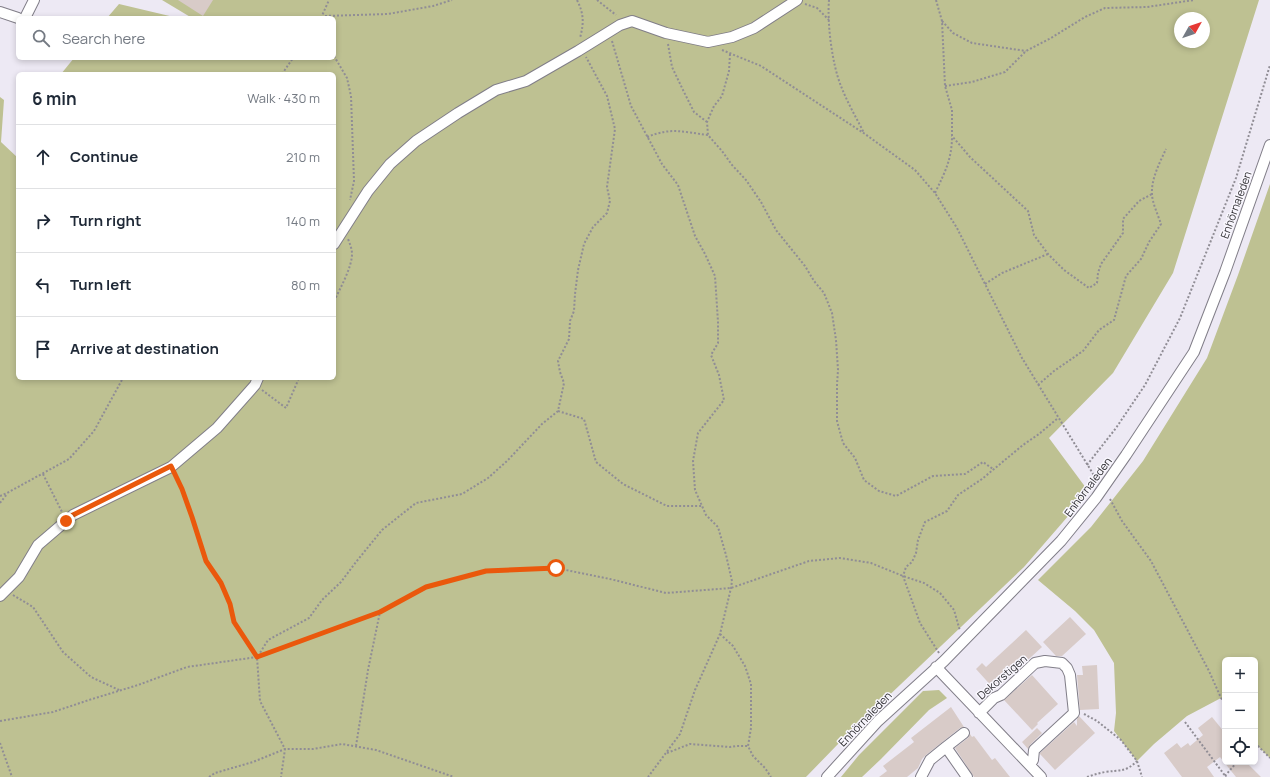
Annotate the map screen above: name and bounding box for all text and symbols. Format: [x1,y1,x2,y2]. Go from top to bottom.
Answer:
north arrow [1174,12,1210,48]
search box [16,16,336,60]
icon: search [30,27,52,49]
text: Search here [62,28,145,49]
text: 6 min [32,87,77,110]
text: Walk · 430 m [247,89,320,107]
icon: ahead [32,146,54,168]
text: Continue [70,146,138,167]
text: 210 m [286,148,320,166]
street label: Enhörnaleden [1216,169,1255,241]
icon: right [32,210,54,232]
text: Turn right [70,210,141,231]
text: 140 m [286,212,320,230]
icon: left [32,274,54,296]
text: Turn left [70,274,132,295]
text: 80 m [291,276,320,294]
icon: arrive [32,338,54,360]
text: Arrive at destination [70,338,219,359]
street label: Enhörnaleden [1060,454,1115,519]
route end [57,512,75,530]
route start [547,559,565,577]
street label: Dekorstigen [974,651,1030,702]
map controls [1222,657,1258,765]
button: + [1222,657,1258,693]
street label: Enhörnaleden [835,688,895,749]
button: − [1222,693,1258,729]
button: locate [1222,729,1258,765]

